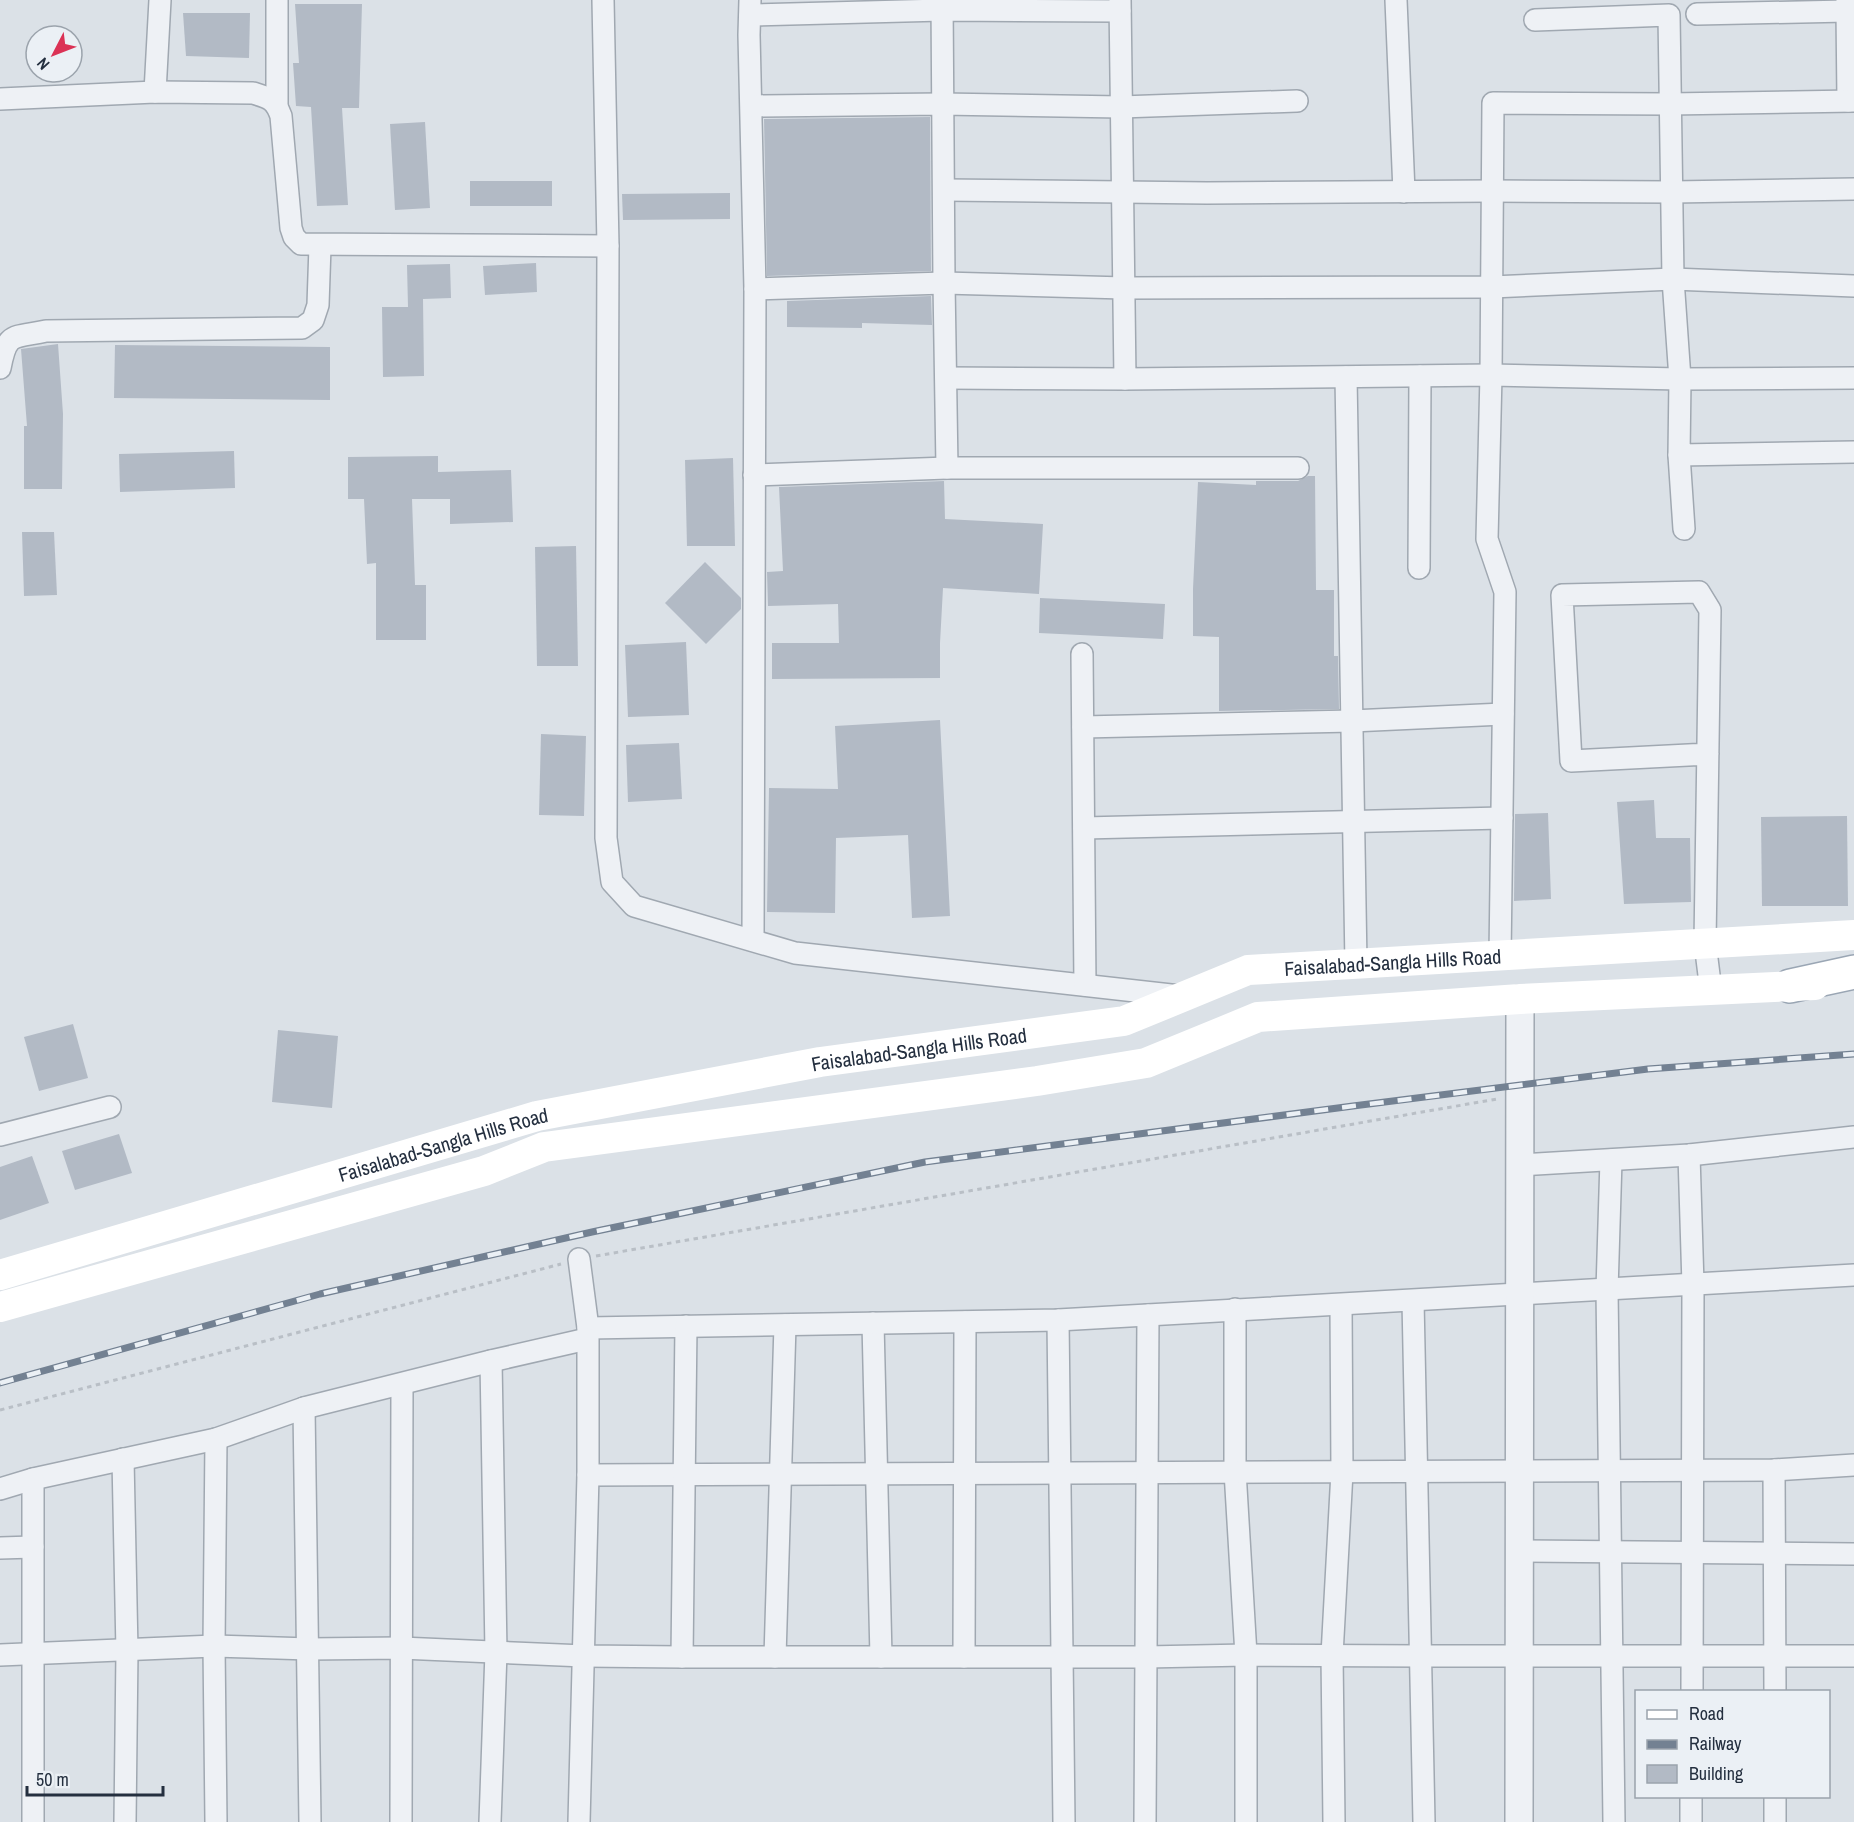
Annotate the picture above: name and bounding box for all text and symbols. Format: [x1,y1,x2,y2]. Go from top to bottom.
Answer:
north arrow [24,24,84,84]
text: N [32,53,54,75]
street label: Faisalabad-Sangla Hills Road [1284,942,1502,981]
street label: Faisalabad-Sangla Hills Road [809,1021,1028,1077]
street label: Faisalabad-Sangla Hills Road [335,1101,550,1188]
legend [1635,1690,1830,1798]
text: Road [1689,1701,1724,1726]
text: Railway [1689,1731,1742,1756]
scale bar [27,1759,164,1797]
text: Building [1689,1761,1744,1786]
text: 50 m [36,1767,69,1792]

